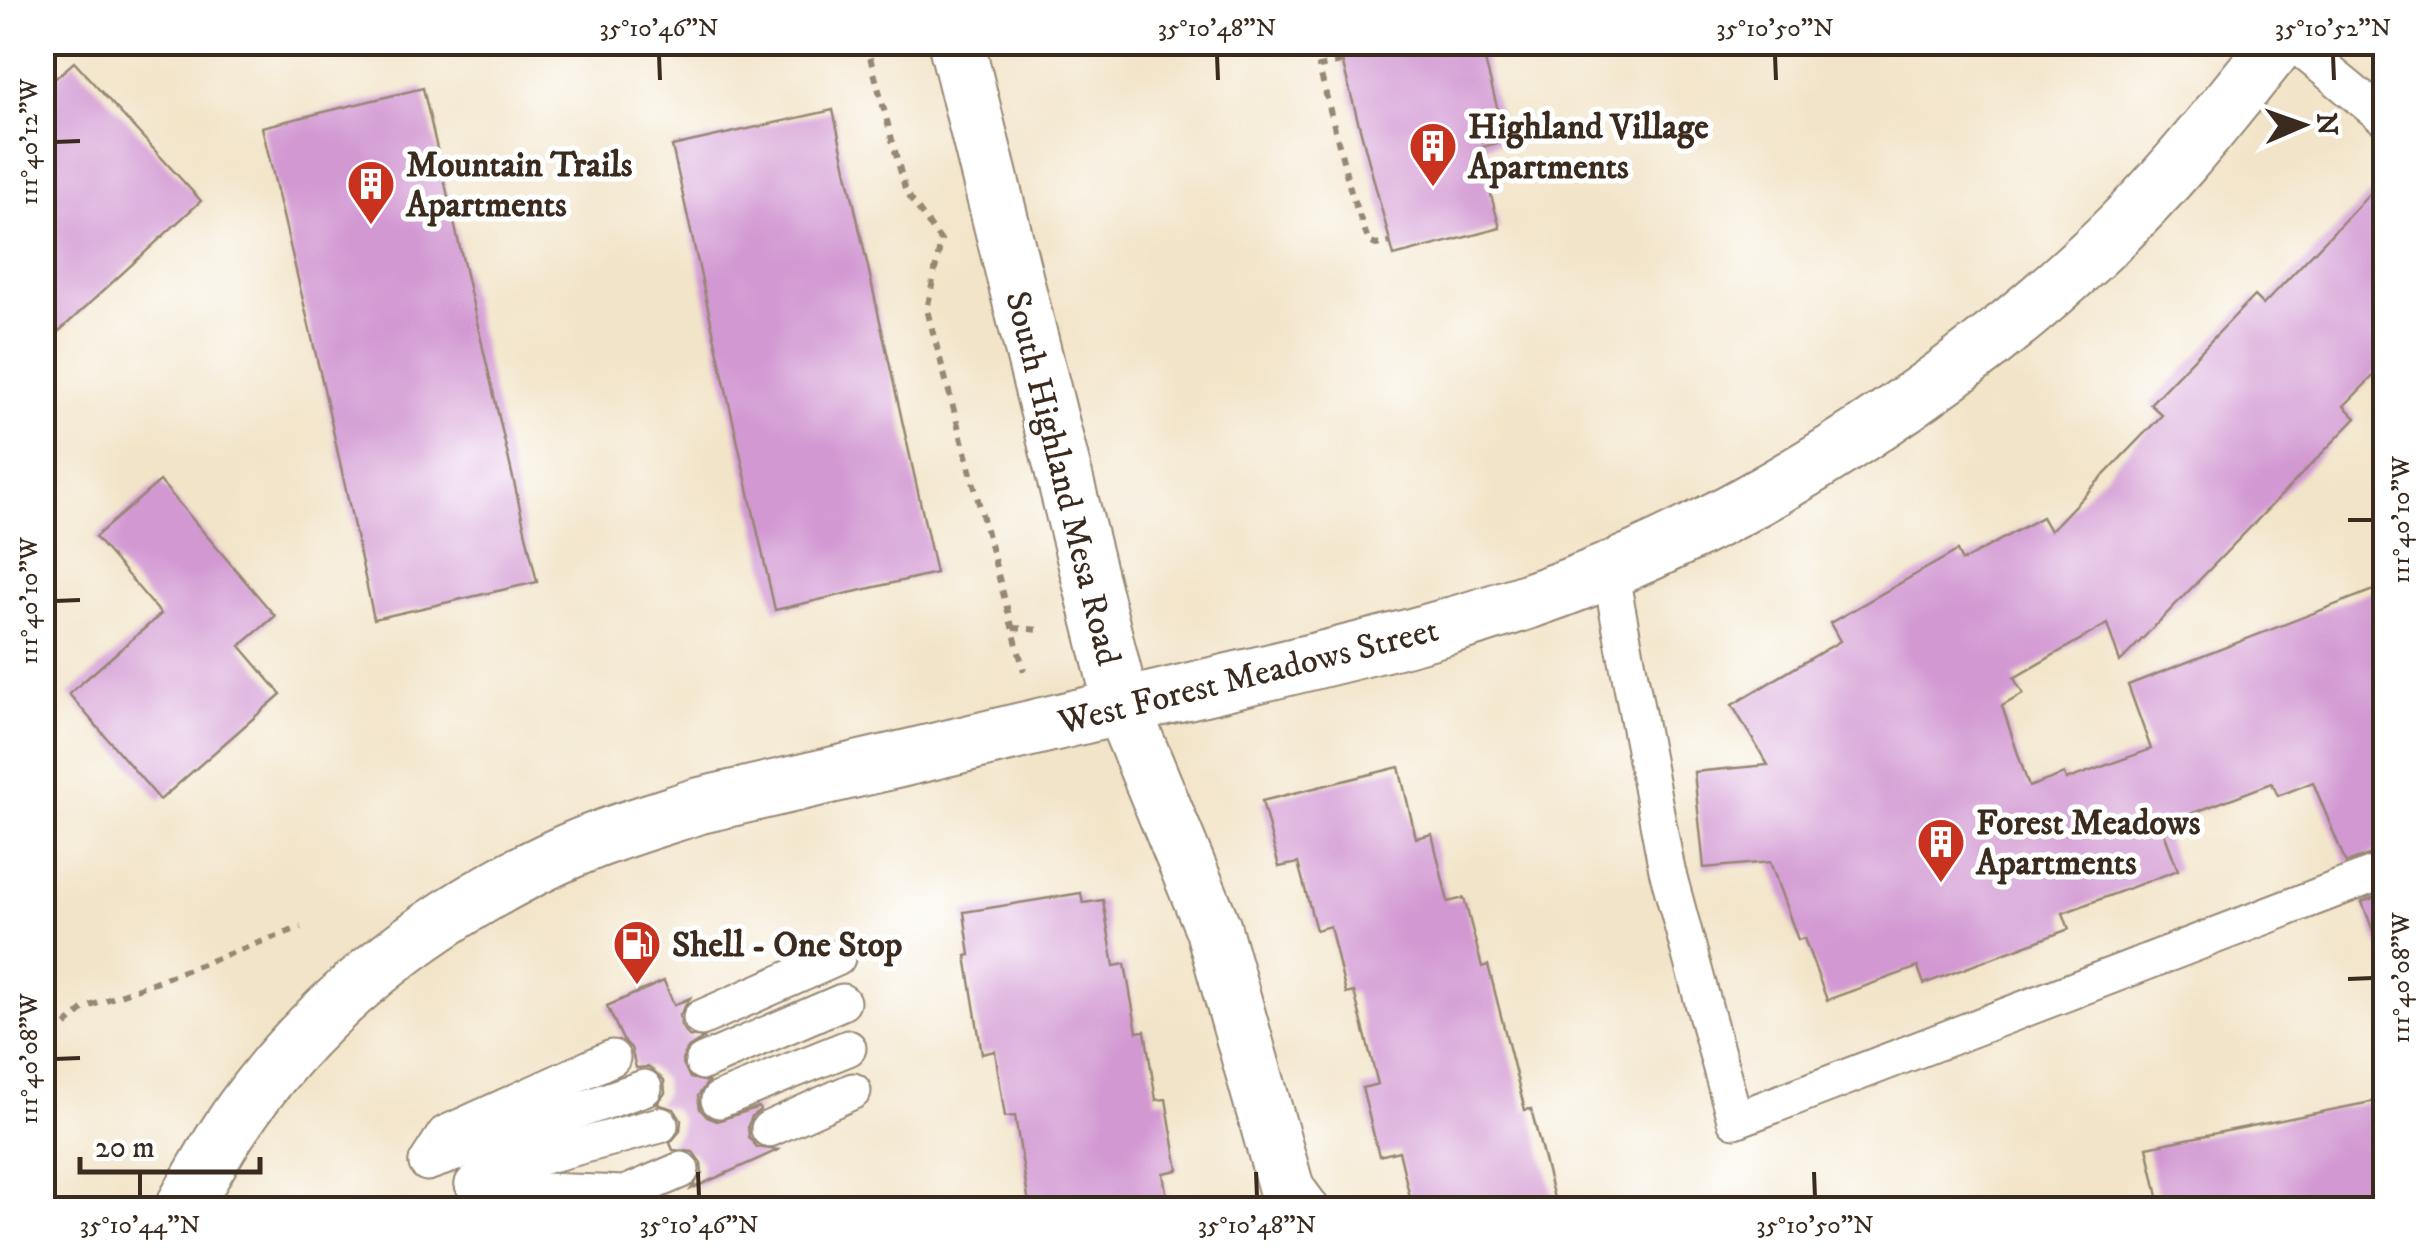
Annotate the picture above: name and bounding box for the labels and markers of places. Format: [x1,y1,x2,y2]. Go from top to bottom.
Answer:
place label: Highland Village Apartments [1467,106,1709,190]
building icon: Highland Village Apartments [1407,120,1459,188]
place label: Mountain Trails Apartments [405,144,633,228]
building icon: Mountain Trails Apartments [345,158,397,226]
place label: Forest Meadows Apartments [1975,802,2201,886]
building icon: Forest Meadows Apartments [1915,816,1967,884]
fuel station icon: Shell - One Stop [611,918,663,986]
place label: Shell - One Stop [672,924,903,968]

